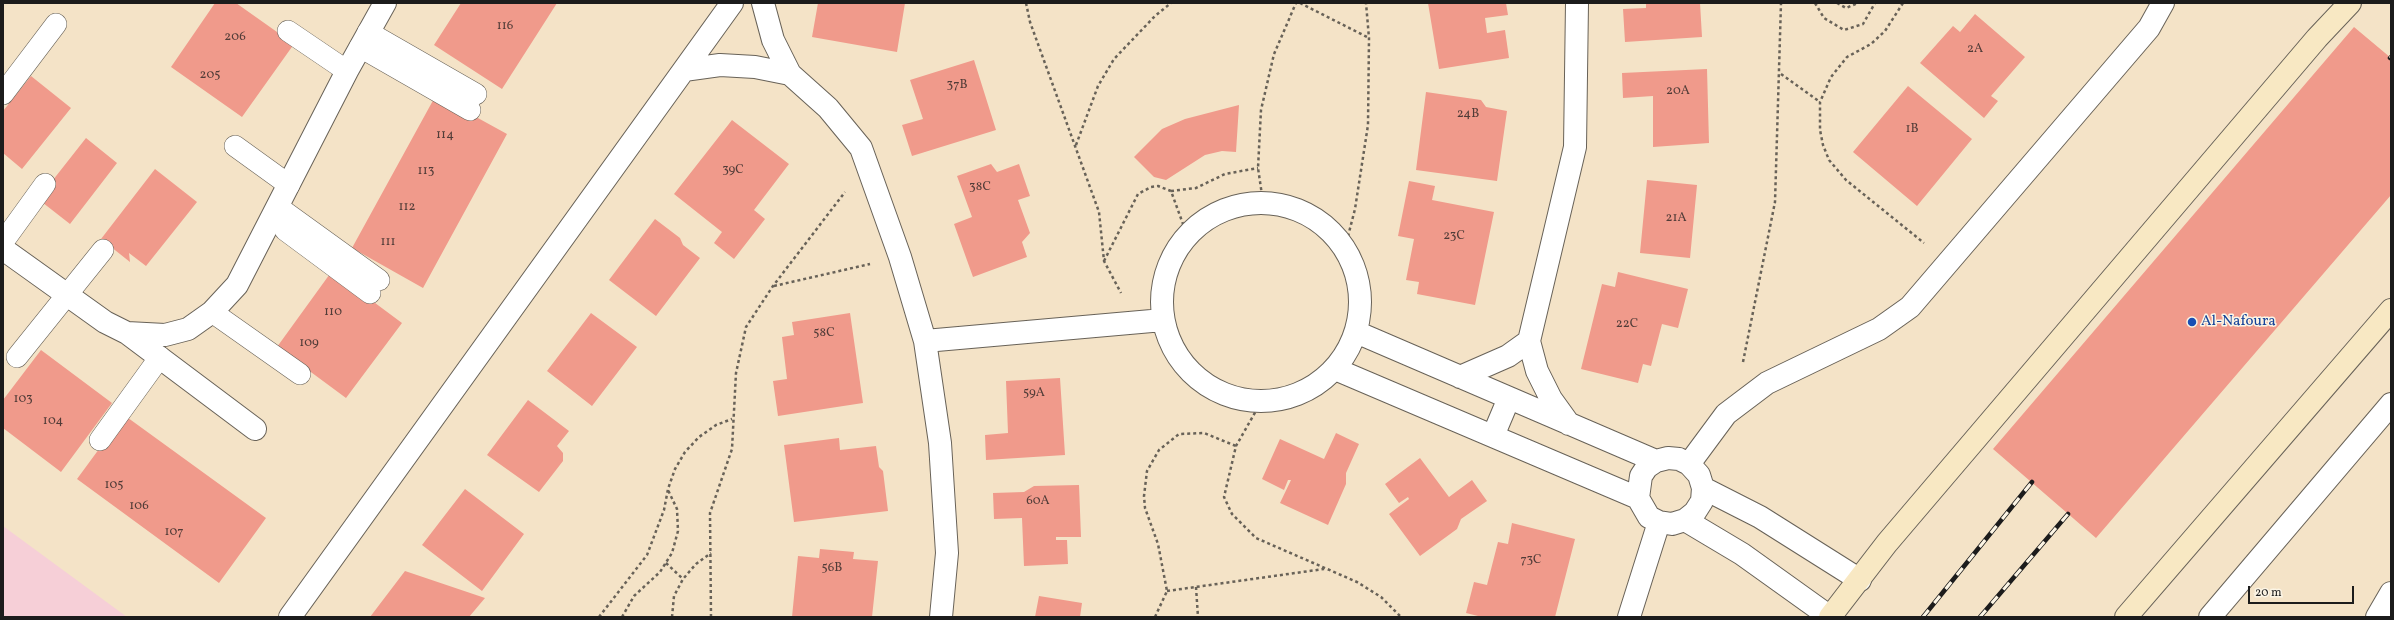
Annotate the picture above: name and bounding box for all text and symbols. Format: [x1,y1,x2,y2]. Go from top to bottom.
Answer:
house number: 116 [497,19,513,35]
house number: 206 [224,30,246,46]
house number: 2A [1967,42,1983,58]
house number: 205 [200,68,220,84]
house number: 37B [946,78,968,94]
house number: 20A [1666,84,1690,100]
house number: 24B [1457,107,1479,123]
house number: 1B [1905,122,1919,138]
house number: 114 [436,128,454,144]
house number: 39C [722,163,744,179]
house number: 113 [418,164,434,180]
house number: 38C [969,180,991,196]
house number: 112 [398,200,416,216]
house number: 21A [1665,211,1687,227]
house number: 23C [1443,229,1465,245]
house number: 111 [380,235,396,251]
house number: 110 [324,305,342,321]
place label: Al-Nafoura [2201,313,2276,331]
marker: Al-Nafoura [2186,316,2198,328]
house number: 22C [1616,317,1638,333]
house number: 58C [813,326,835,342]
house number: 109 [299,336,319,352]
house number: 59A [1023,386,1045,402]
house number: 103 [13,392,33,408]
house number: 104 [43,414,63,430]
house number: 105 [105,478,123,494]
house number: 60A [1026,494,1050,510]
house number: 106 [129,499,149,515]
house number: 107 [164,525,184,541]
house number: 73C [1520,553,1542,569]
house number: 56B [822,561,842,577]
scale bar [2250,578,2356,604]
text: 20 m [2255,585,2282,601]

